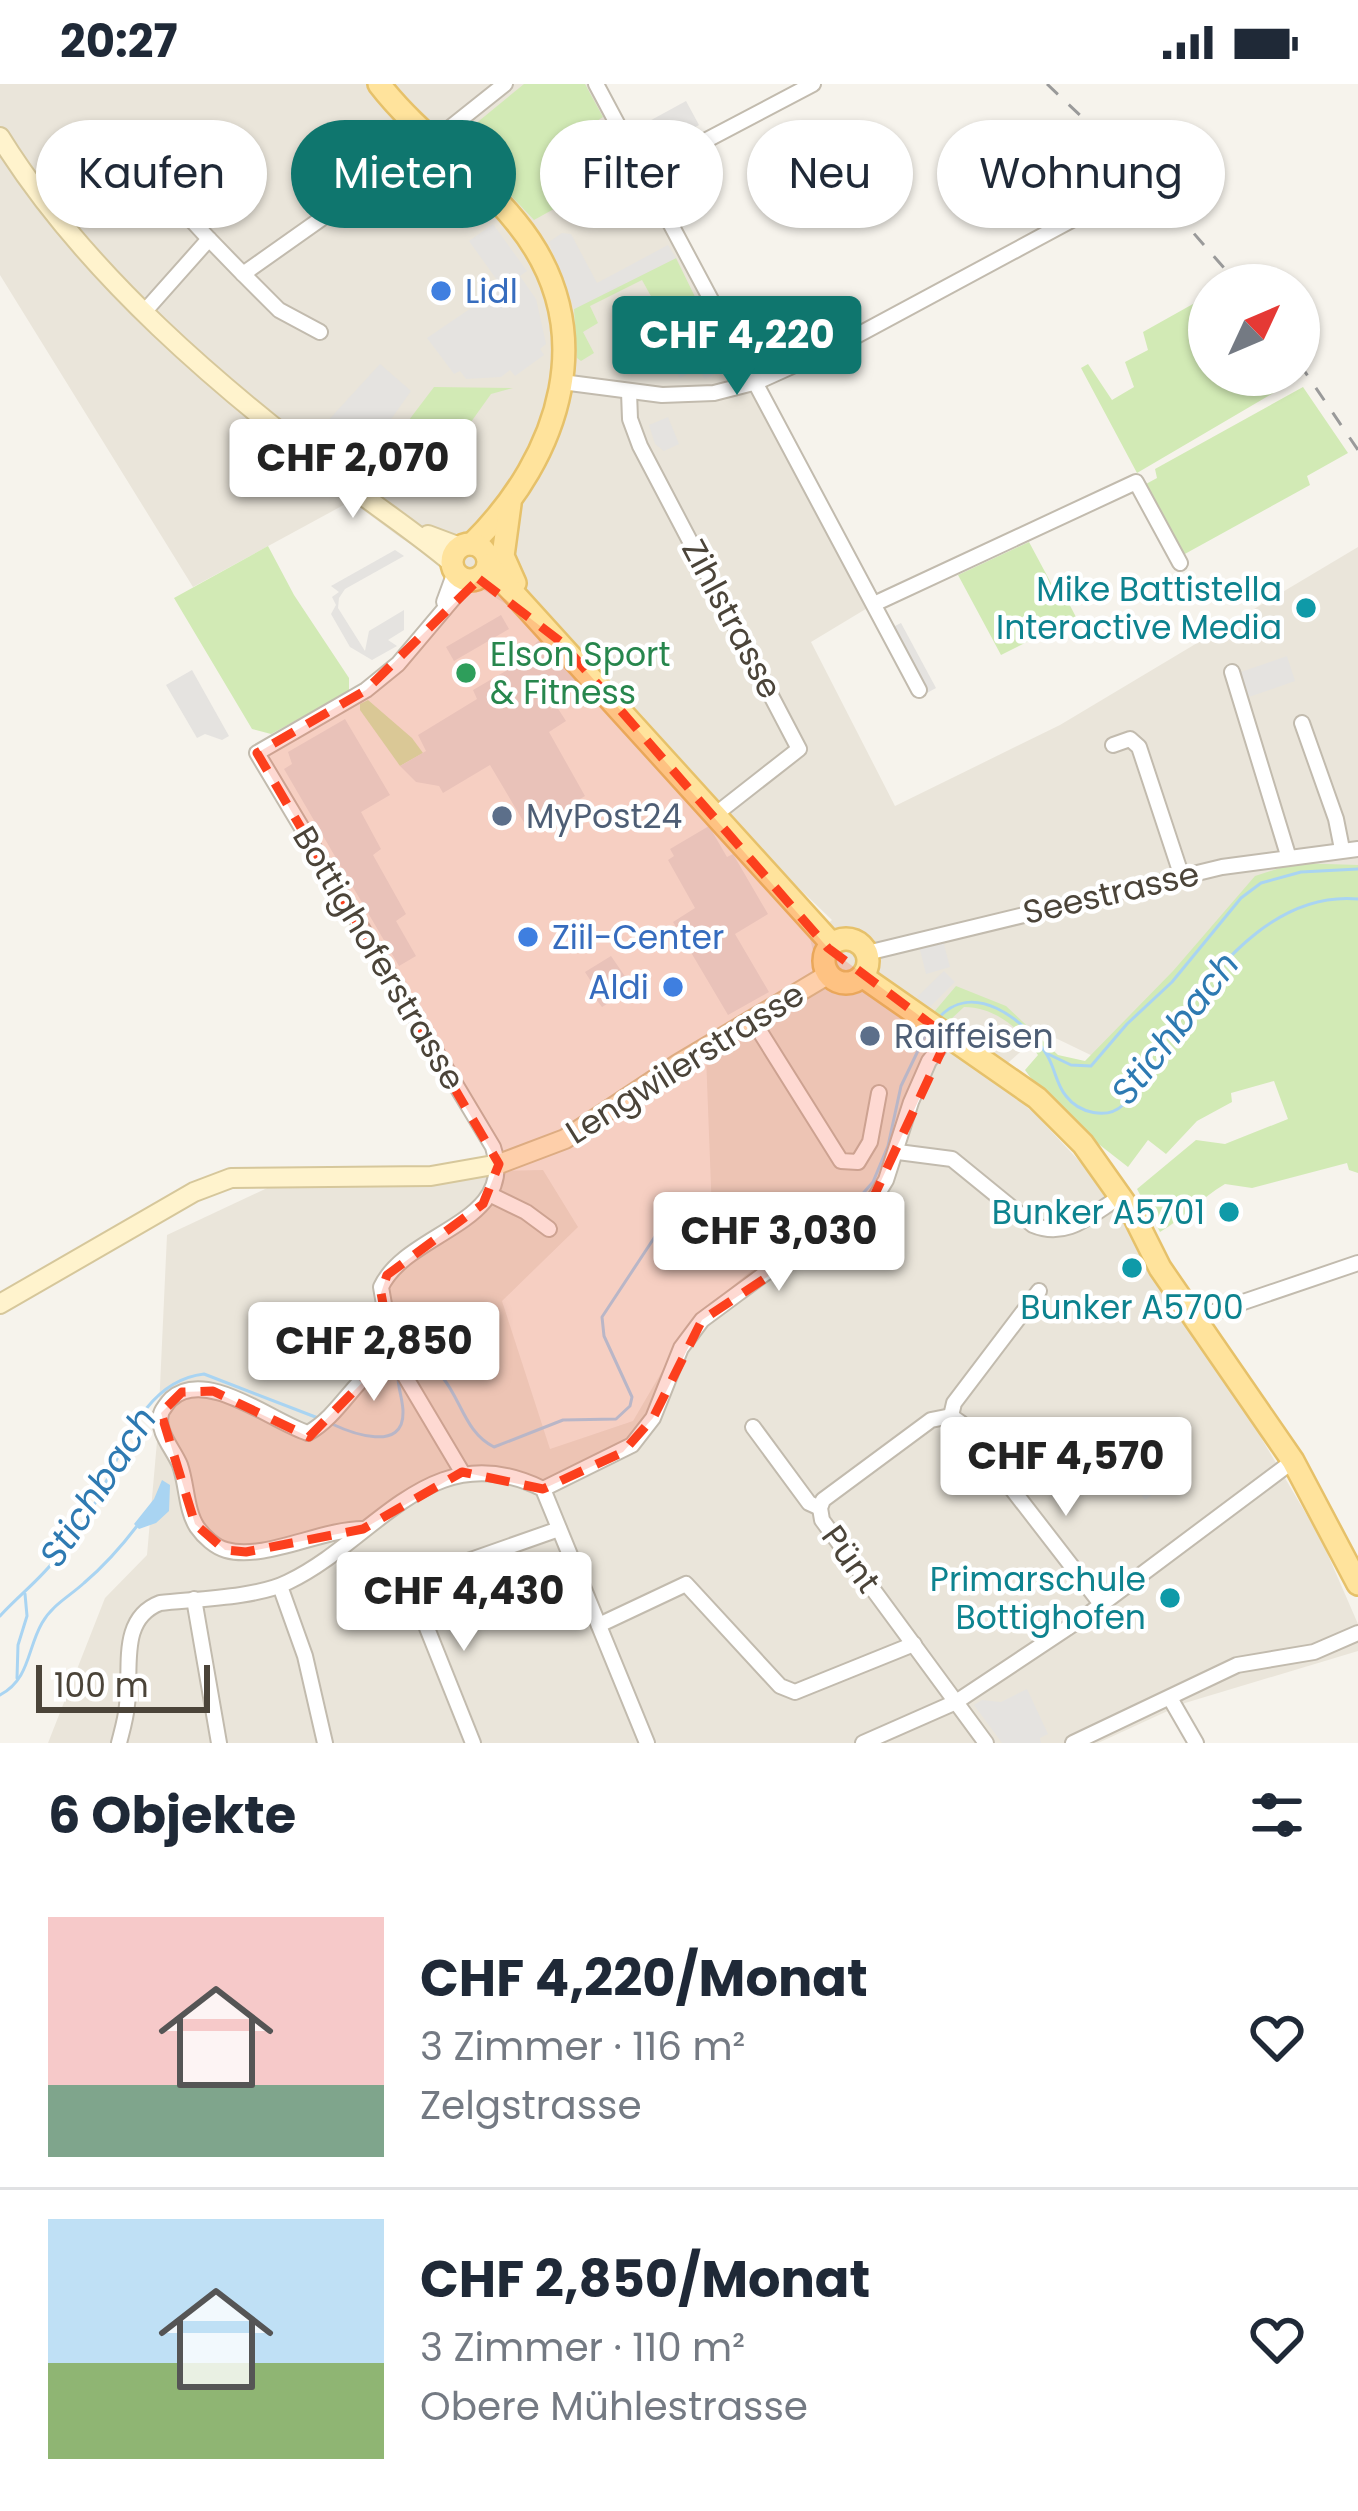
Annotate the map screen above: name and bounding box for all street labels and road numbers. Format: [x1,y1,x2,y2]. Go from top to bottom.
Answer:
street label: Zihlstrasse [670,531,794,707]
street label: Bottighoferstrasse [281,817,477,1099]
street label: Seestrasse [1018,850,1204,936]
street label: Lengwilerstrasse [557,971,813,1155]
street label: Pünt [810,1516,892,1602]

